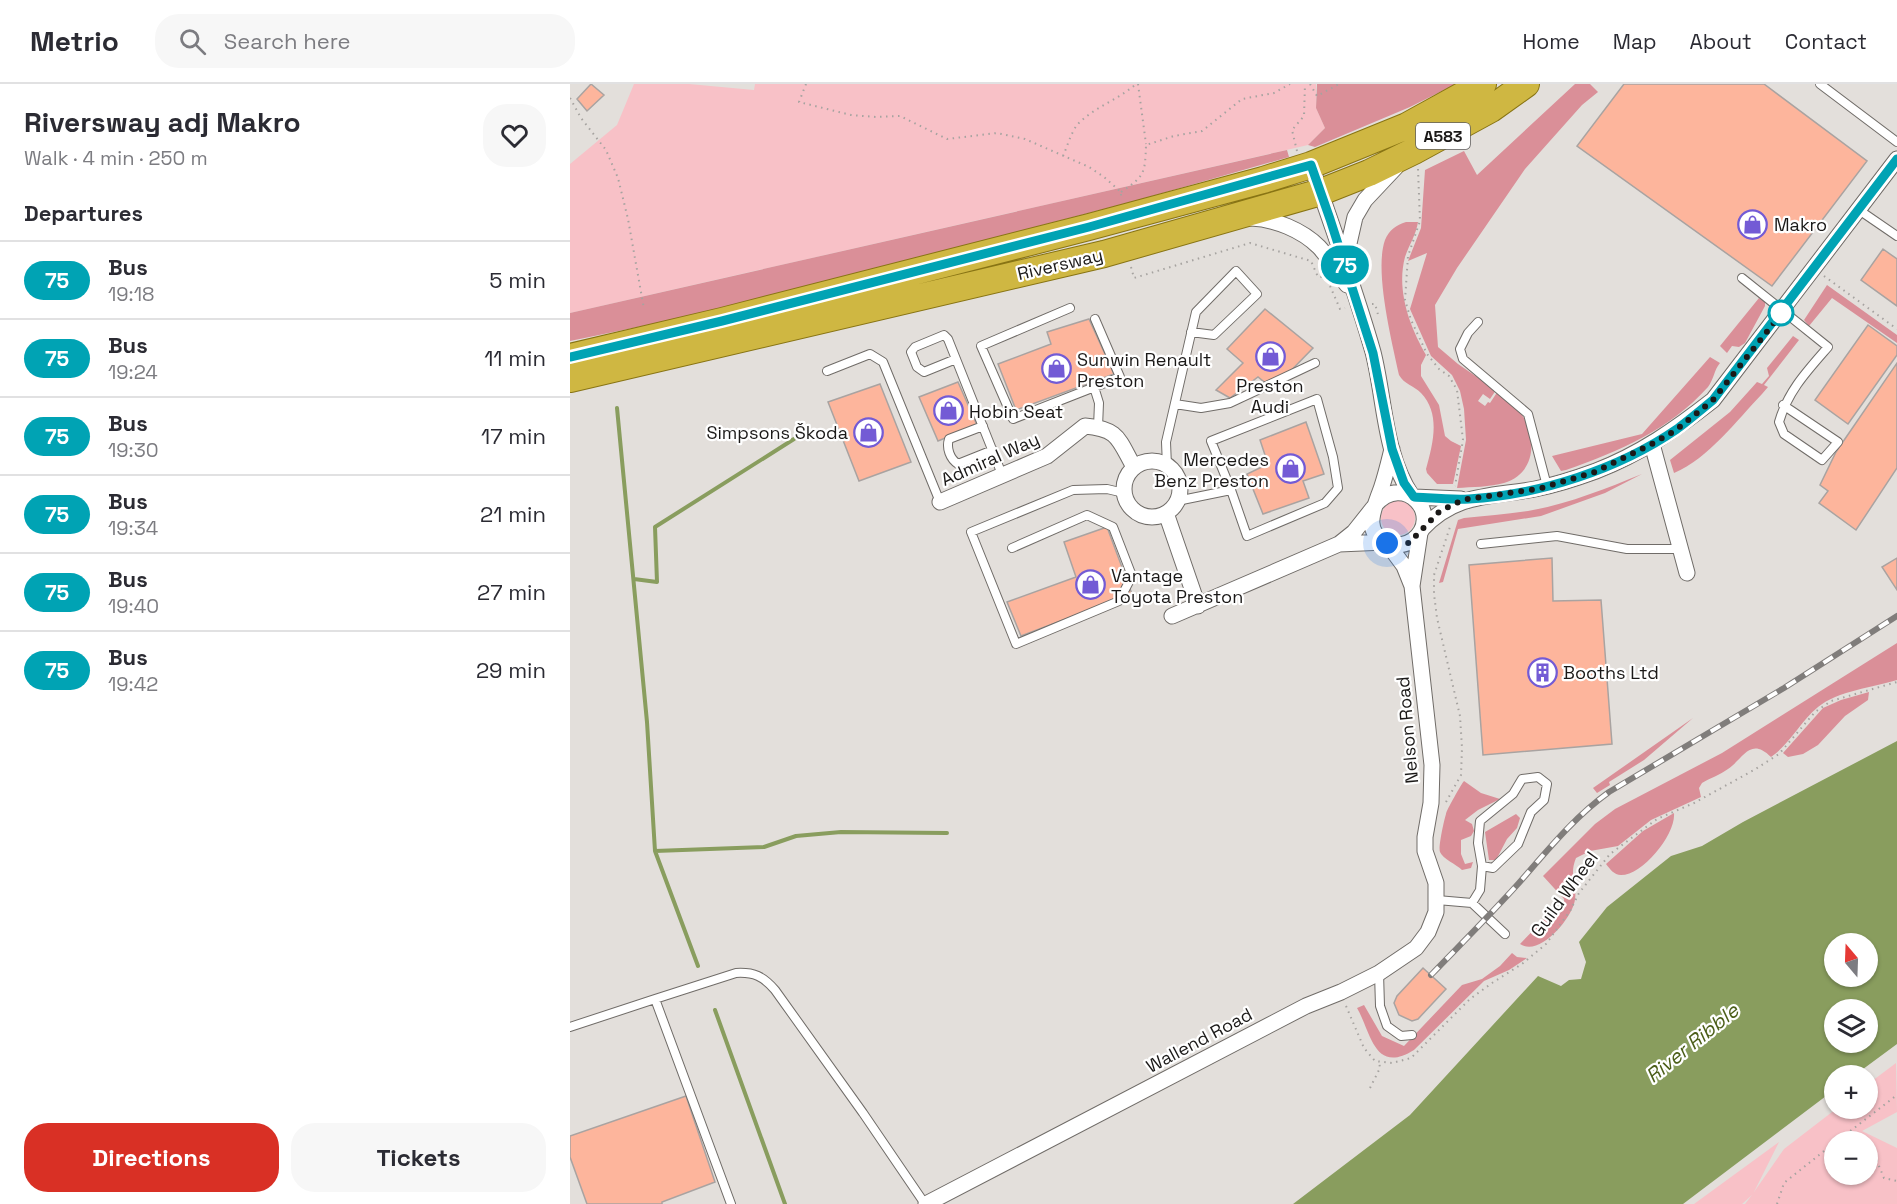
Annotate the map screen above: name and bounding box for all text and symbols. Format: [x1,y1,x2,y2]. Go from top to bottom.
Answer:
search box [155,14,575,68]
text: Metrio [30,23,119,59]
icon: search [176,25,209,58]
text: Search here [224,27,351,55]
text: Home [1522,28,1580,55]
text: Map [1613,28,1657,55]
text: About [1690,28,1752,55]
text: Contact [1785,28,1867,55]
text: Riversway adj Makro [24,104,301,140]
button: heart [483,104,546,167]
road number: A583 [1416,123,1470,149]
text: Walk · 4 min · 250 m [24,145,208,171]
text: Departures [24,199,143,227]
shop icon: Makro [1737,208,1769,240]
place label: Makro [1774,213,1827,236]
street label: Riversway [1015,243,1105,285]
line badge: 75 [1318,246,1372,285]
text: 75 [1333,252,1357,279]
text: Bus [108,253,148,281]
text: 5 min [489,266,546,294]
text: 75 [45,267,69,294]
text: 19:18 [108,281,154,307]
unlabelled marker [1768,300,1794,326]
text: Bus [108,331,148,359]
shop icon: Preston Audi [1254,340,1286,372]
text: 11 min [484,344,546,372]
text: 75 [45,345,69,372]
place label: Sunwin Renault Preston [1077,348,1211,392]
shop icon: Sunwin Renault Preston [1040,353,1072,385]
text: 19:24 [108,359,158,385]
place label: Preston Audi [1236,374,1304,418]
shop icon: Hobin Seat [932,395,964,427]
place label: Hobin Seat [969,400,1063,423]
text: Bus [108,409,148,437]
shop icon: Simpsons Škoda [853,416,885,448]
place label: Simpsons Škoda [706,421,848,444]
text: 17 min [481,422,546,450]
text: 75 [45,423,69,450]
street label: Admiral Way [937,427,1043,491]
text: 19:30 [108,437,159,463]
place label: Mercedes Benz Preston [1154,448,1269,492]
shop icon: Mercedes Benz Preston [1274,453,1306,485]
text: Bus [108,487,148,515]
text: 21 min [480,500,546,528]
text: 75 [45,501,69,528]
text: 19:34 [108,515,158,541]
your location [1372,528,1402,558]
place label: Vantage Toyota Preston [1111,564,1243,608]
text: Bus [108,565,148,593]
shop icon: Vantage Toyota Preston [1074,569,1106,601]
text: 27 min [477,578,546,606]
text: 75 [45,579,69,606]
text: 19:40 [108,593,159,619]
text: Bus [108,643,148,671]
text: 29 min [476,656,546,684]
building icon: Booths Ltd [1526,656,1558,688]
text: 75 [45,657,69,684]
place label: Booths Ltd [1563,661,1659,684]
text: 19:42 [108,671,158,697]
street label: Nelson Road [1391,675,1423,785]
street label: Guild Wheel [1525,847,1603,941]
north arrow [1824,933,1878,987]
map controls [1824,933,1878,1185]
water label: River Ribble [1640,997,1745,1088]
button: layers [1824,999,1878,1053]
street label: Wallend Road [1142,1002,1256,1078]
button: + [1824,1065,1878,1119]
button: Directions [24,1123,279,1192]
button: Tickets [291,1123,546,1192]
button: − [1824,1131,1878,1185]

